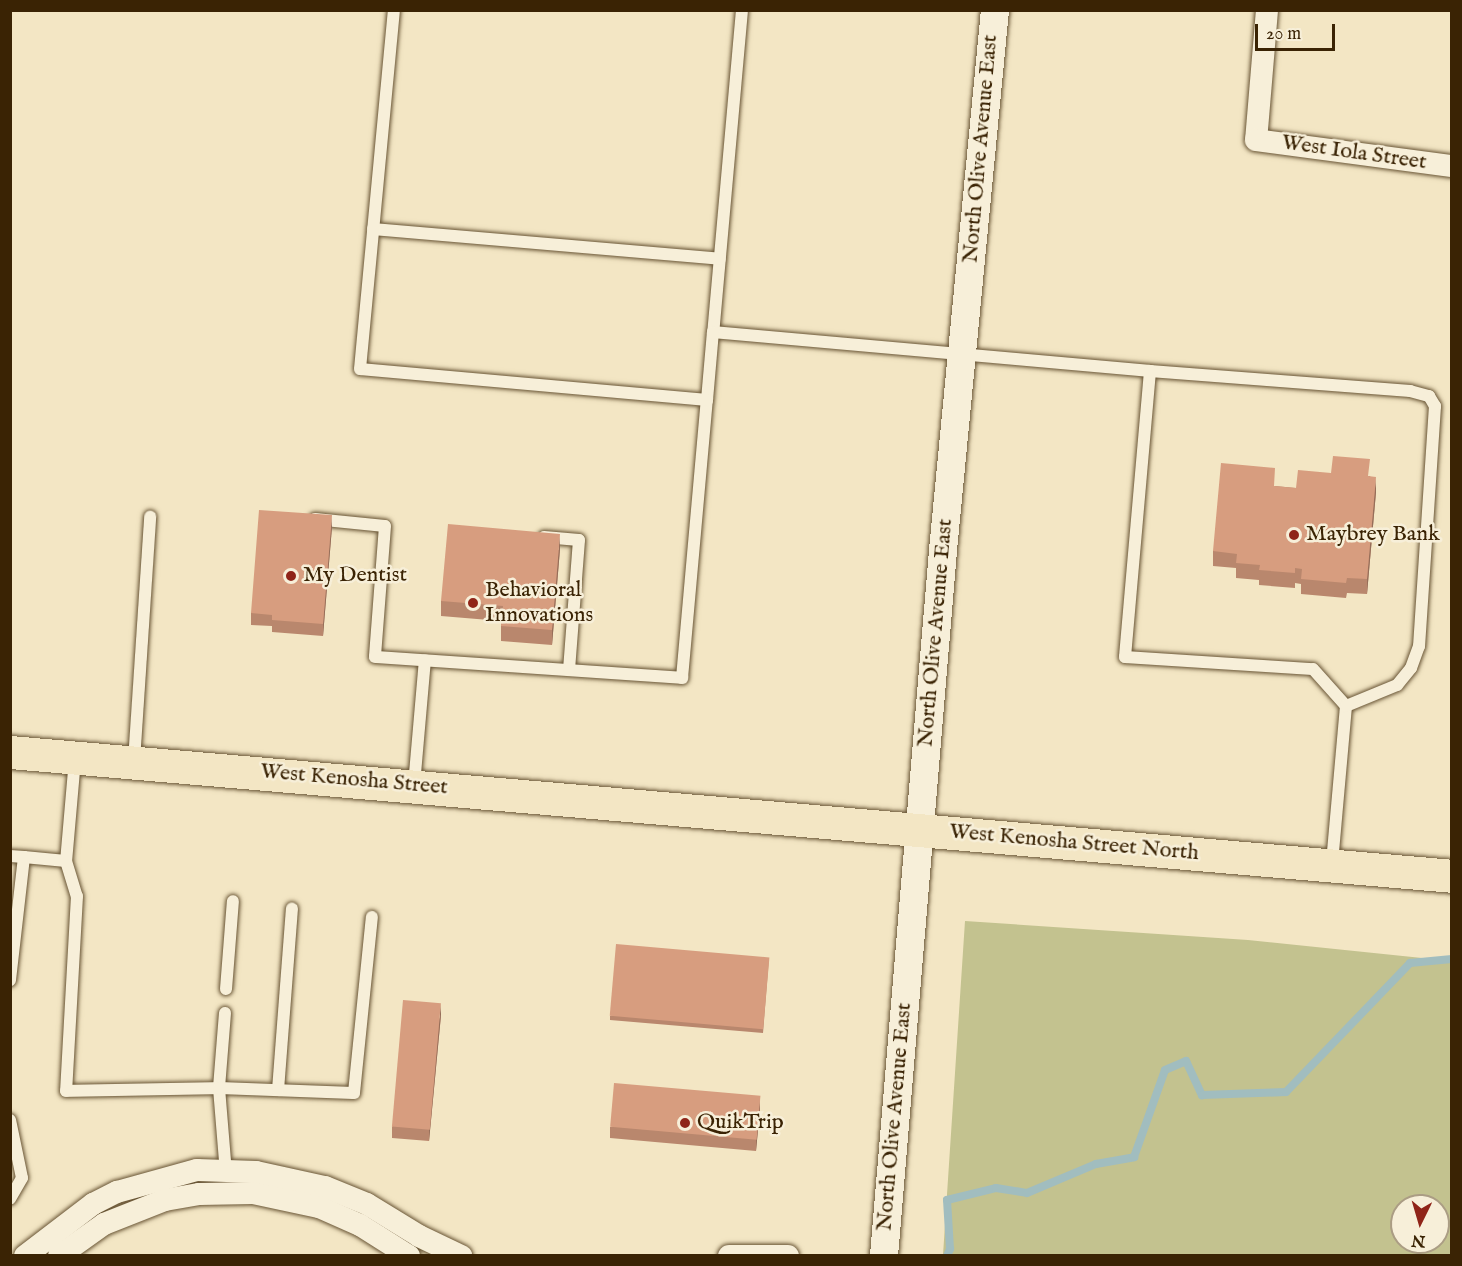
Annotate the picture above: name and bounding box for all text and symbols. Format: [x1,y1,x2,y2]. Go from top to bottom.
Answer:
scale bar [1258,12,1338,50]
text: 20 m [1266,23,1301,46]
street label: North Olive Avenue East [958,34,1004,264]
street label: West Iola Street [1280,130,1428,176]
street label: North Olive Avenue East [913,518,959,748]
place label: Maybrey Bank [1306,522,1440,548]
marker: Maybrey Bank [1287,528,1301,542]
place label: My Dentist [303,563,407,589]
marker: My Dentist [284,569,298,583]
place label: Behavioral Innovations [485,577,593,628]
marker: Behavioral Innovations [466,596,480,610]
street label: West Kenosha Street [259,759,449,801]
street label: West Kenosha Street North [948,819,1200,867]
street label: North Olive Avenue East [872,1002,918,1232]
place label: QuikTrip [697,1110,784,1136]
marker: QuikTrip [678,1116,692,1130]
north arrow [1390,1194,1450,1254]
text: N [1411,1229,1426,1251]

